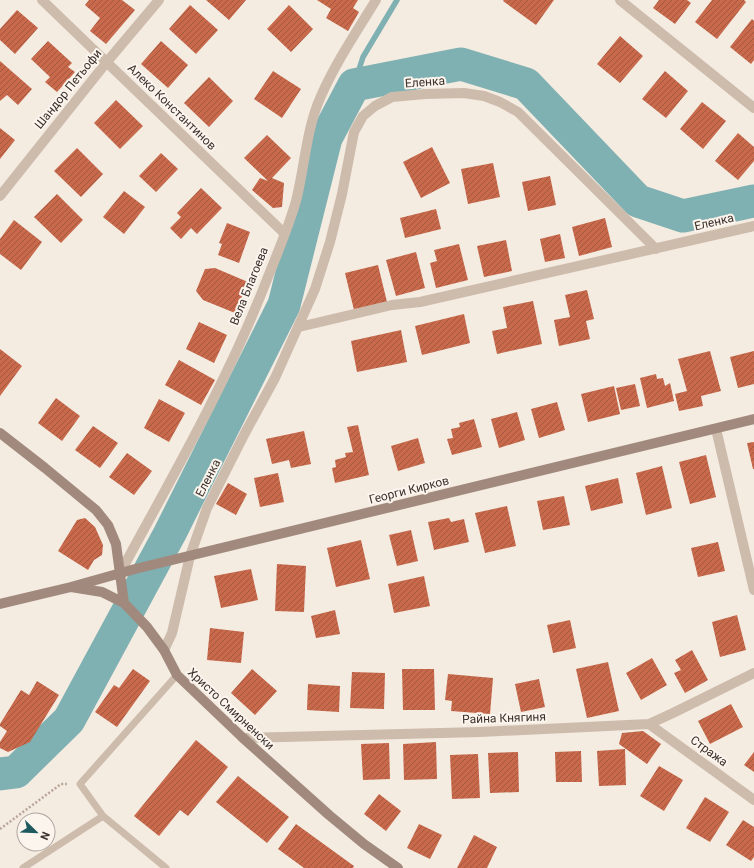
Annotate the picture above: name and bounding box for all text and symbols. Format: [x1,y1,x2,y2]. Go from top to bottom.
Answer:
street label: Шандор Петьофи [32,46,104,132]
street label: Алеко Константинов [125,61,219,153]
street label: Еленка [405,74,445,90]
street label: Еленка [693,211,735,233]
street label: Вела Благоева [227,245,271,327]
street label: Еленка [193,457,223,499]
street label: Георги Кирков [368,473,450,507]
street label: Христо Смирненски [185,665,277,753]
street label: Райна Княгиня [462,710,546,726]
street label: Стража [688,733,730,769]
north arrow [16,812,56,852]
text: N [37,830,52,842]

